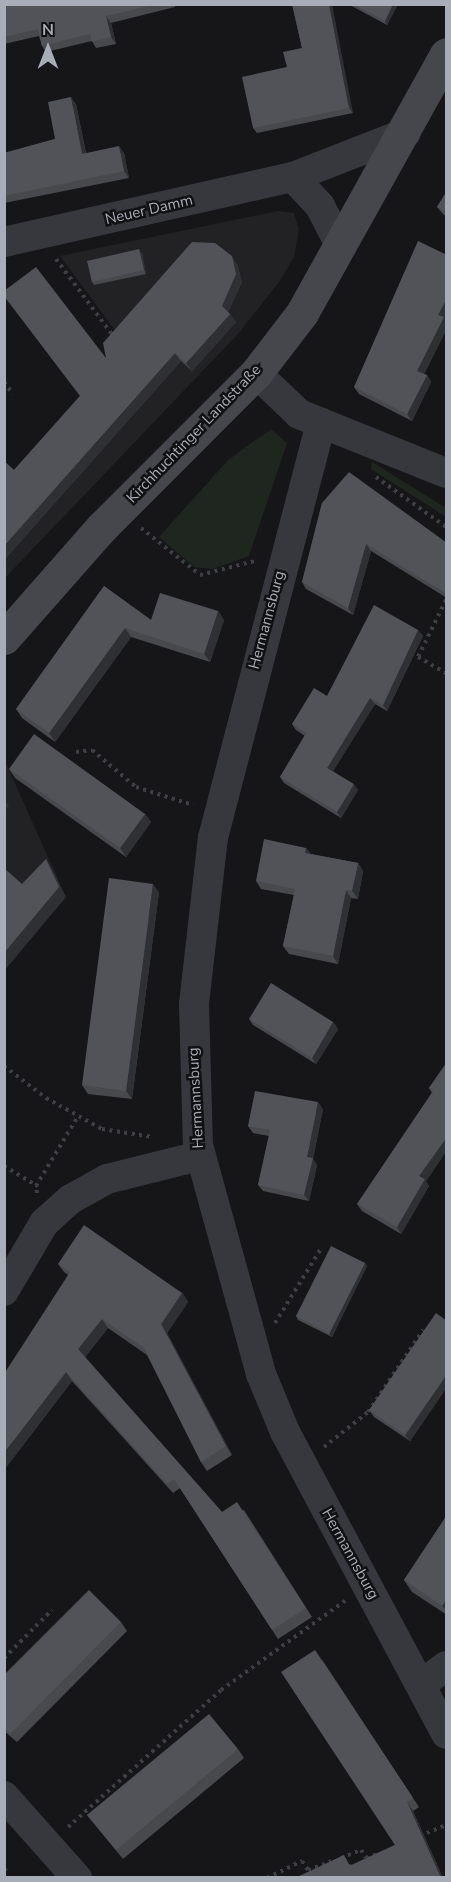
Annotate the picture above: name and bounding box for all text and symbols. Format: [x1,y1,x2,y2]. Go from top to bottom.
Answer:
north arrow [18,18,78,78]
text: N [42,19,54,41]
street label: Neuer Damm [103,191,195,229]
street label: Kirchhuchtinger Landstraße [123,361,265,507]
street label: Hermannsburg [245,569,289,671]
street label: Hermannsburg [184,1047,208,1149]
street label: Hermannsburg [318,1505,382,1603]

